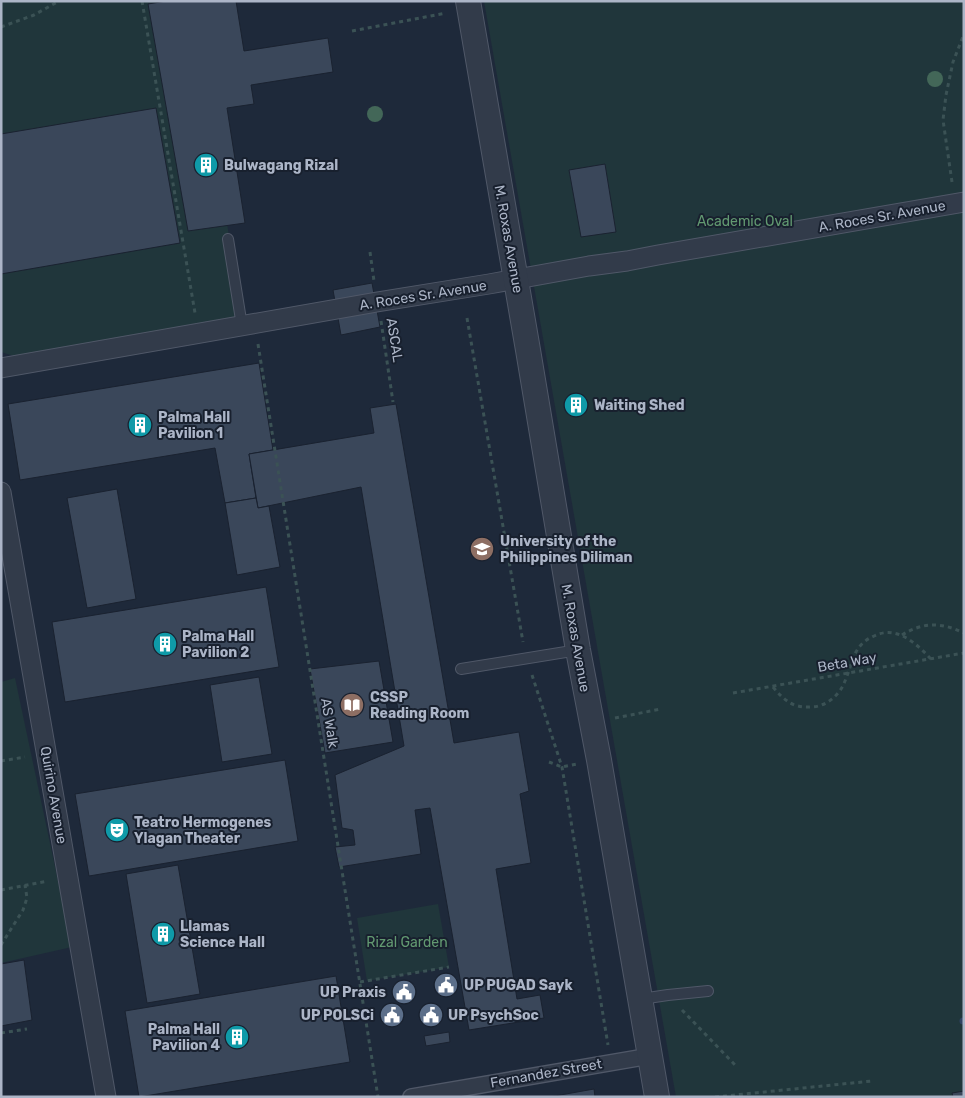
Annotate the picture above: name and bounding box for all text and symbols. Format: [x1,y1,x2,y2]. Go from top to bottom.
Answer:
building icon: Bulwagang Rizal [193,152,219,178]
place label: Bulwagang Rizal [224,157,338,174]
street label: M. Roxas Avenue [491,184,526,295]
street label: A. Roces Sr. Avenue [817,197,947,236]
park label: Academic Oval [697,213,793,230]
street label: A. Roces Sr. Avenue [358,277,488,314]
street label: ASCAL [383,317,406,363]
building icon: Waiting Shed [563,392,589,418]
place label: Waiting Shed [594,397,685,414]
place label: Palma Hall Pavilion 1 [158,409,230,442]
building icon: Palma Hall Pavilion 1 [127,412,153,438]
place label: University of the Philippines Diliman [500,533,632,566]
school or university icon: University of the Philippines Diliman [469,536,495,562]
street label: M. Roxas Avenue [558,583,593,694]
place label: Palma Hall Pavilion 2 [182,628,254,661]
building icon: Palma Hall Pavilion 2 [152,631,178,657]
street label: Beta Way [816,649,878,676]
place label: CSSP Reading Room [370,689,470,722]
library icon: CSSP Reading Room [339,692,365,718]
street label: AS Walk [317,697,342,750]
street label: Quirino Avenue [37,745,70,845]
place label: Teatro Hermogenes Ylagan Theater [134,814,271,847]
theatre icon: Teatro Hermogenes Ylagan Theater [104,817,130,843]
place label: Llamas Science Hall [180,918,265,951]
building icon: Llamas Science Hall [150,921,176,947]
park label: Rizal Garden [366,934,448,951]
public building icon: UP PUGAD Sayk [433,972,459,998]
place label: UP PUGAD Sayk [464,977,573,994]
public building icon: UP Praxis [391,979,417,1005]
place label: UP Praxis [320,984,386,1001]
public building icon: UP POLSCi [379,1002,405,1028]
public building icon: UP PsychSoc [418,1002,444,1028]
place label: UP POLSCi [301,1007,374,1024]
place label: UP PsychSoc [448,1007,539,1024]
place label: Palma Hall Pavilion 4 [148,1021,220,1054]
building icon: Palma Hall Pavilion 4 [224,1024,250,1050]
street label: Fernandez Street [489,1055,604,1092]

